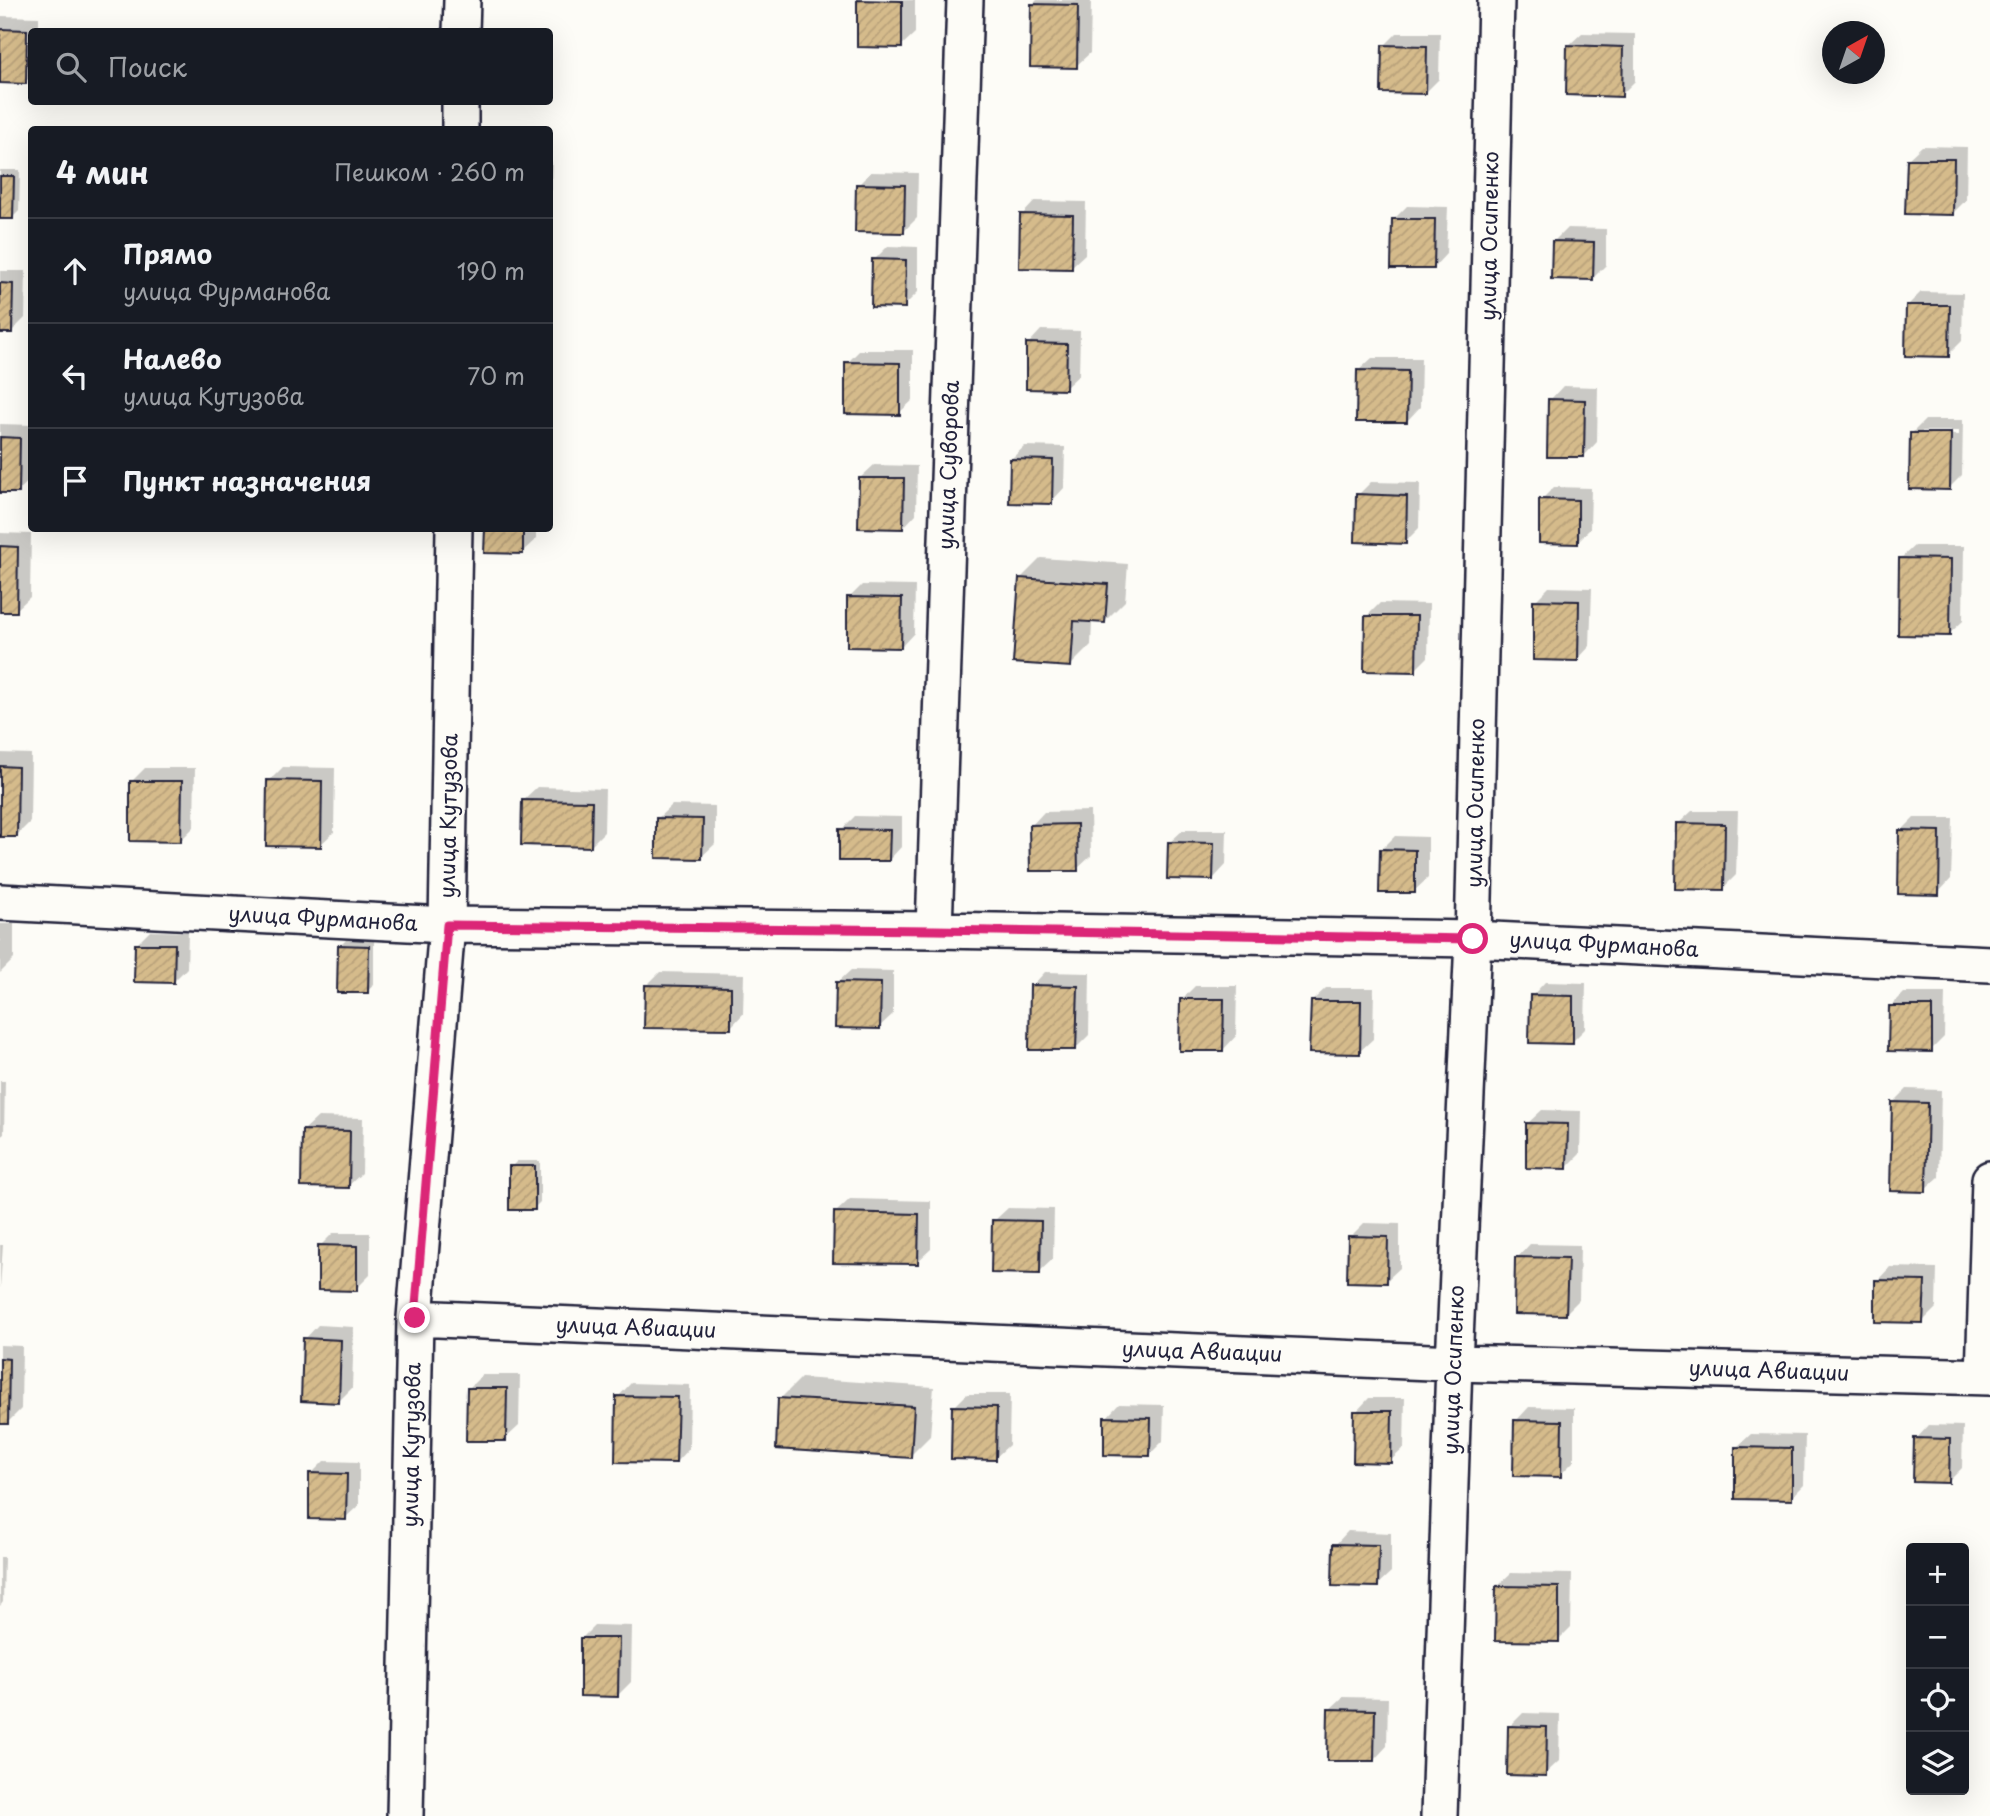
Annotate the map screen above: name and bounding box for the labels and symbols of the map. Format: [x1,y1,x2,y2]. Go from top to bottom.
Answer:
north arrow [1822,21,1885,84]
street label: улица Осипенко [1471,151,1505,321]
street label: улица Суворова [928,380,966,550]
street label: улица Осипенко [1457,718,1491,888]
street label: улица Кутузова [430,733,464,899]
street label: улица Фурманова [228,896,418,938]
street label: улица Фурманова [1509,922,1699,964]
route start [1457,923,1488,954]
street label: улица Осипенко [1433,1285,1471,1455]
route end [399,1302,430,1333]
street label: улица Авиации [555,1307,717,1345]
street label: улица Авиации [1121,1331,1283,1369]
street label: улица Авиации [1688,1350,1850,1388]
street label: улица Кутузова [393,1362,427,1528]

